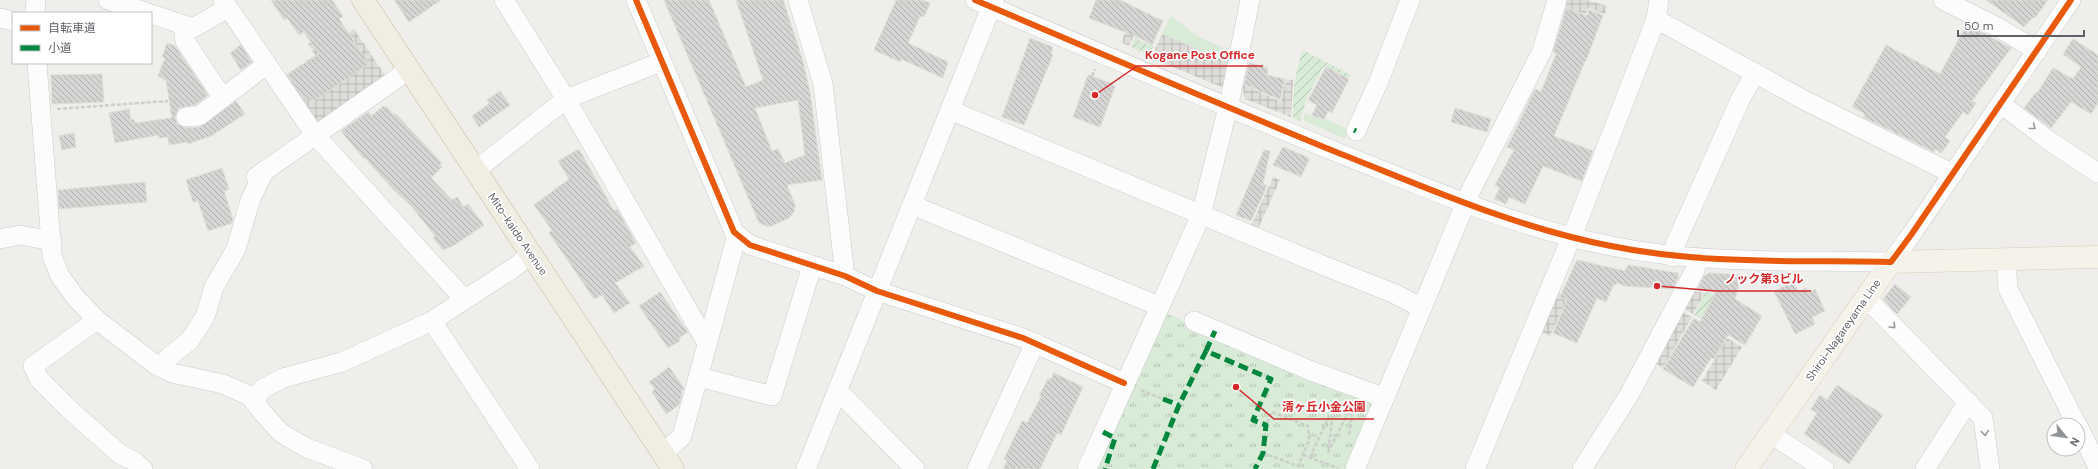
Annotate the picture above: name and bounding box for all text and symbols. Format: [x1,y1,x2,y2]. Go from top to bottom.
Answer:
legend [12,12,152,64]
scale bar [1958,12,2084,38]
text: 50 m [1964,18,1993,34]
text: 自転車道 [48,20,96,36]
text: 小道 [48,40,72,56]
callout: Kogane Post Office [1137,42,1263,66]
text: Kogane Post Office [1145,47,1255,63]
one-way arrow [2028,123,2035,130]
street label: Mito-kaido Avenue [485,190,551,278]
callout: ノック第3ビル [1716,267,1811,291]
text: ノック第3ビル [1725,271,1804,287]
street label: Shiroi-Nagareyama Line [1802,276,1884,384]
one-way arrow [1888,321,1896,329]
callout: 清ヶ丘小金公園 [1274,395,1374,419]
text: 清ヶ丘小金公園 [1282,399,1366,415]
north arrow [2046,417,2086,457]
one-way arrow [1980,430,1989,436]
text: N [2067,435,2083,449]

